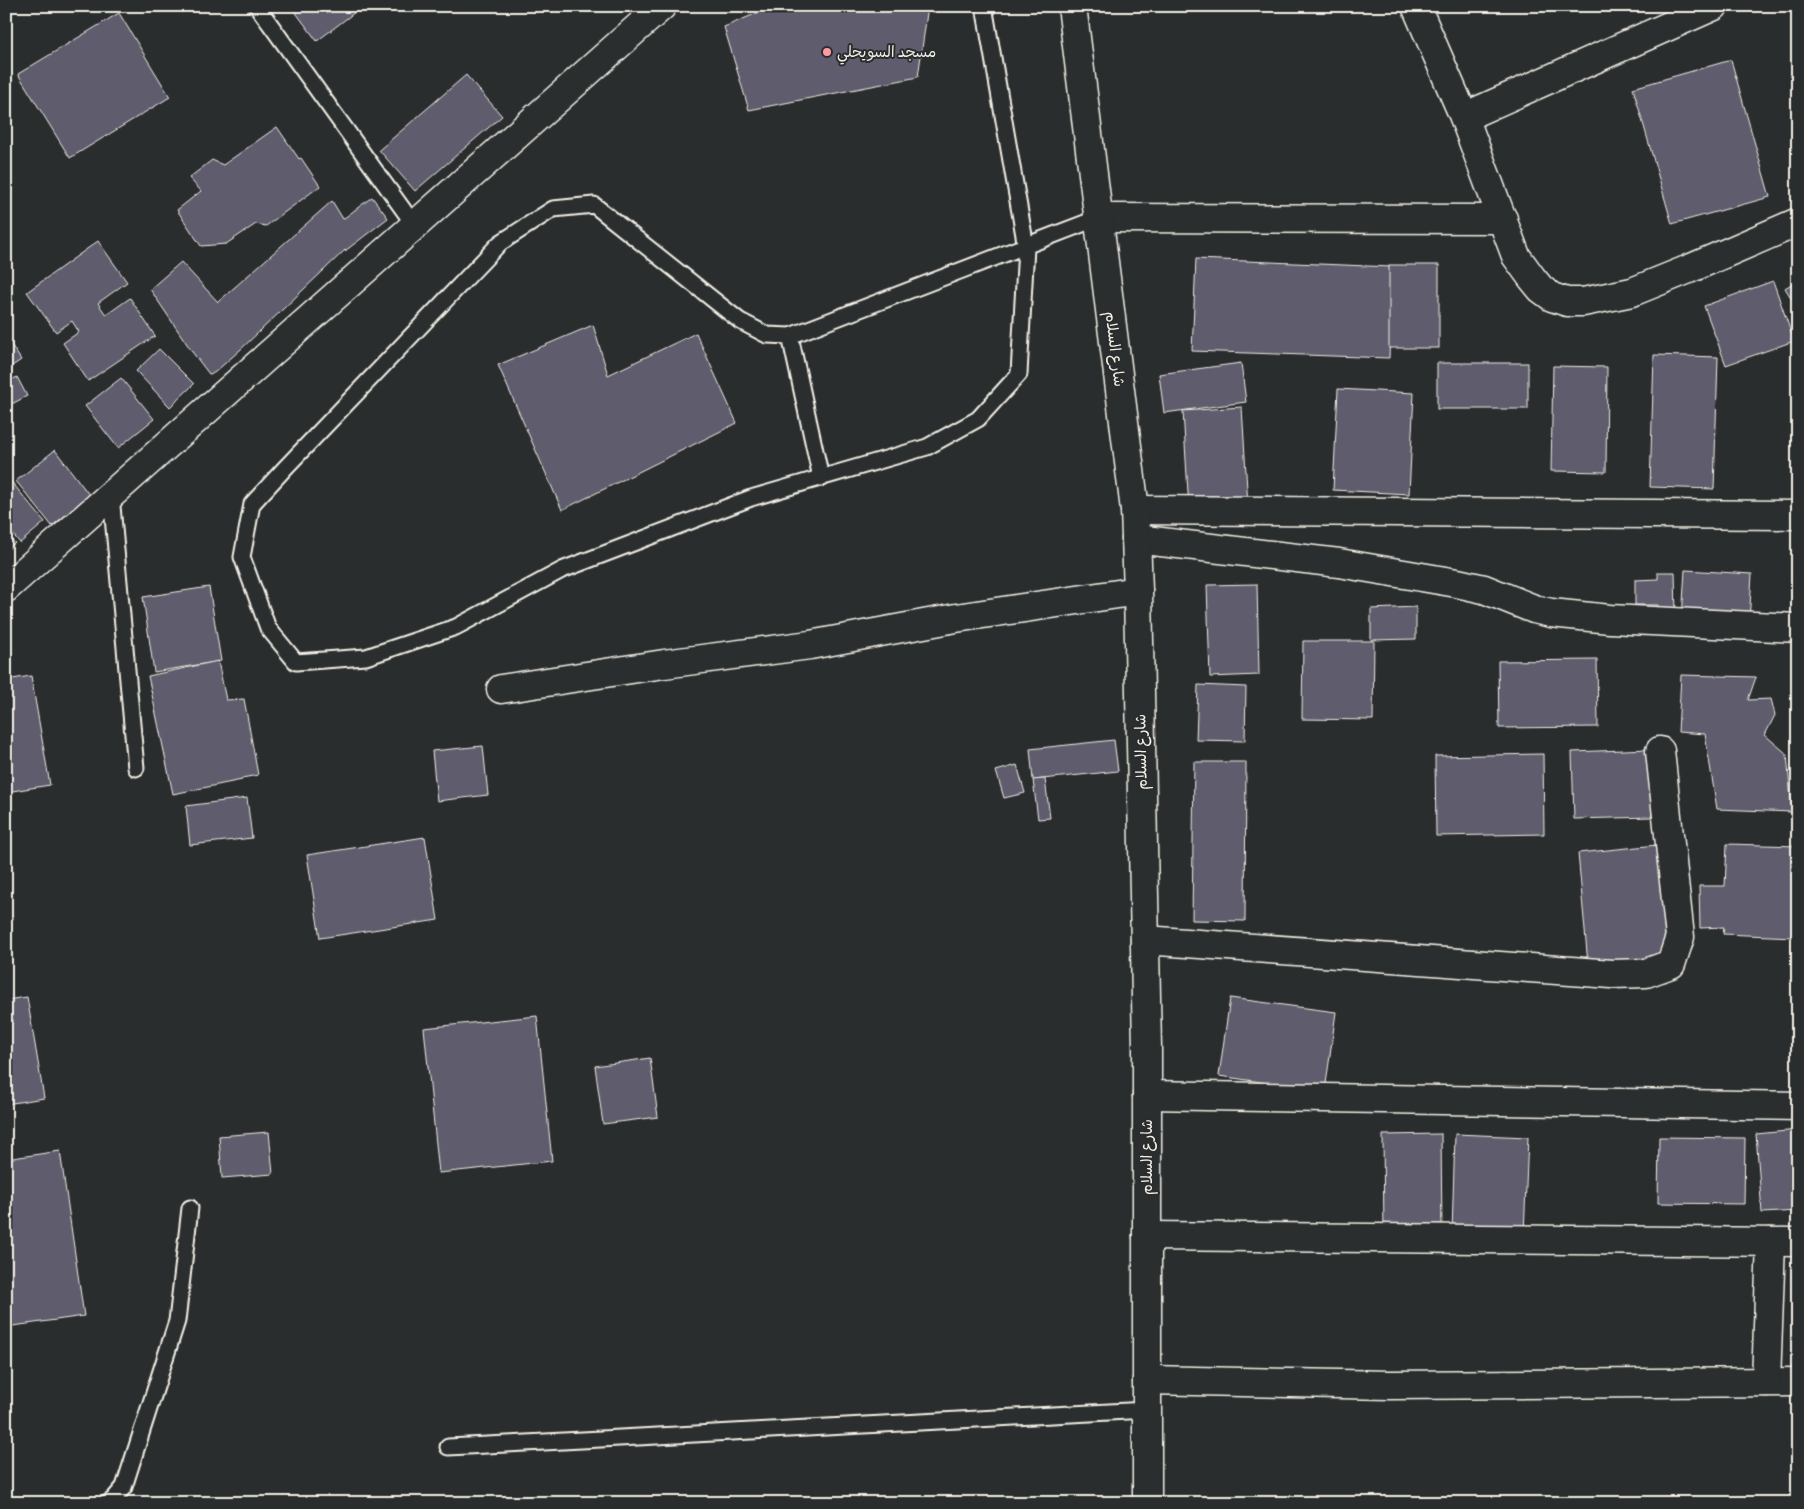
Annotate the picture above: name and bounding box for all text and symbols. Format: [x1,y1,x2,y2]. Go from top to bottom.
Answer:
place label: مسجد السويحلي [837,43,936,65]
marker: مسجد السويحلي [821,46,833,58]
street label: شارع السلام [1099,310,1129,388]
street label: شارع السلام [1131,714,1153,790]
street label: شارع السلام [1138,1119,1158,1195]

